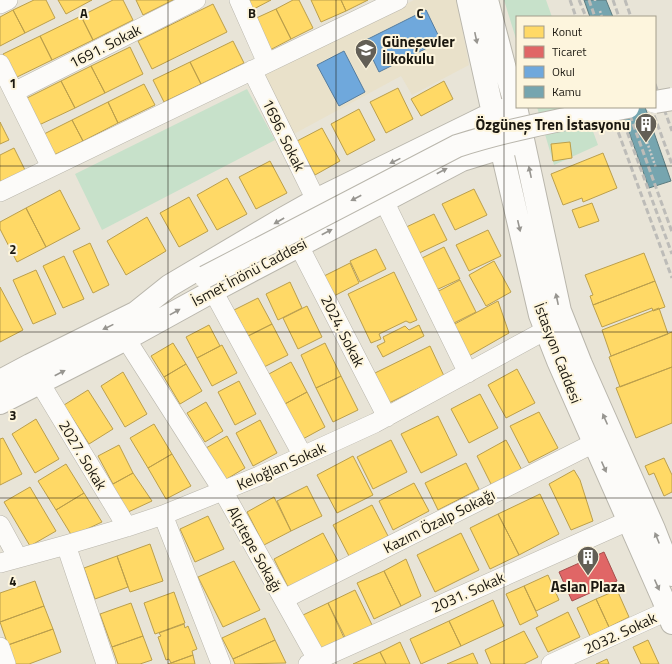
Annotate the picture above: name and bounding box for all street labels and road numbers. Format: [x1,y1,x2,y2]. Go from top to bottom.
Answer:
street label: 1691. Sokak [65,18,145,74]
street label: 1696. Sokak [257,95,311,175]
street label: İsmet İnönü Caddesi [187,232,311,312]
street label: 2024. Sokak [315,291,371,371]
street label: İstasyon Caddesi [528,299,588,407]
street label: 2027. Sokak [53,416,113,494]
street label: Keloğlan Sokak [233,436,329,496]
street label: Kazım Özalp Sokağı [379,483,499,559]
street label: Alçıtepe Sokağı [222,502,288,596]
street label: 2031. Sokak [428,566,508,618]
street label: 2032. Sokak [580,606,660,660]

